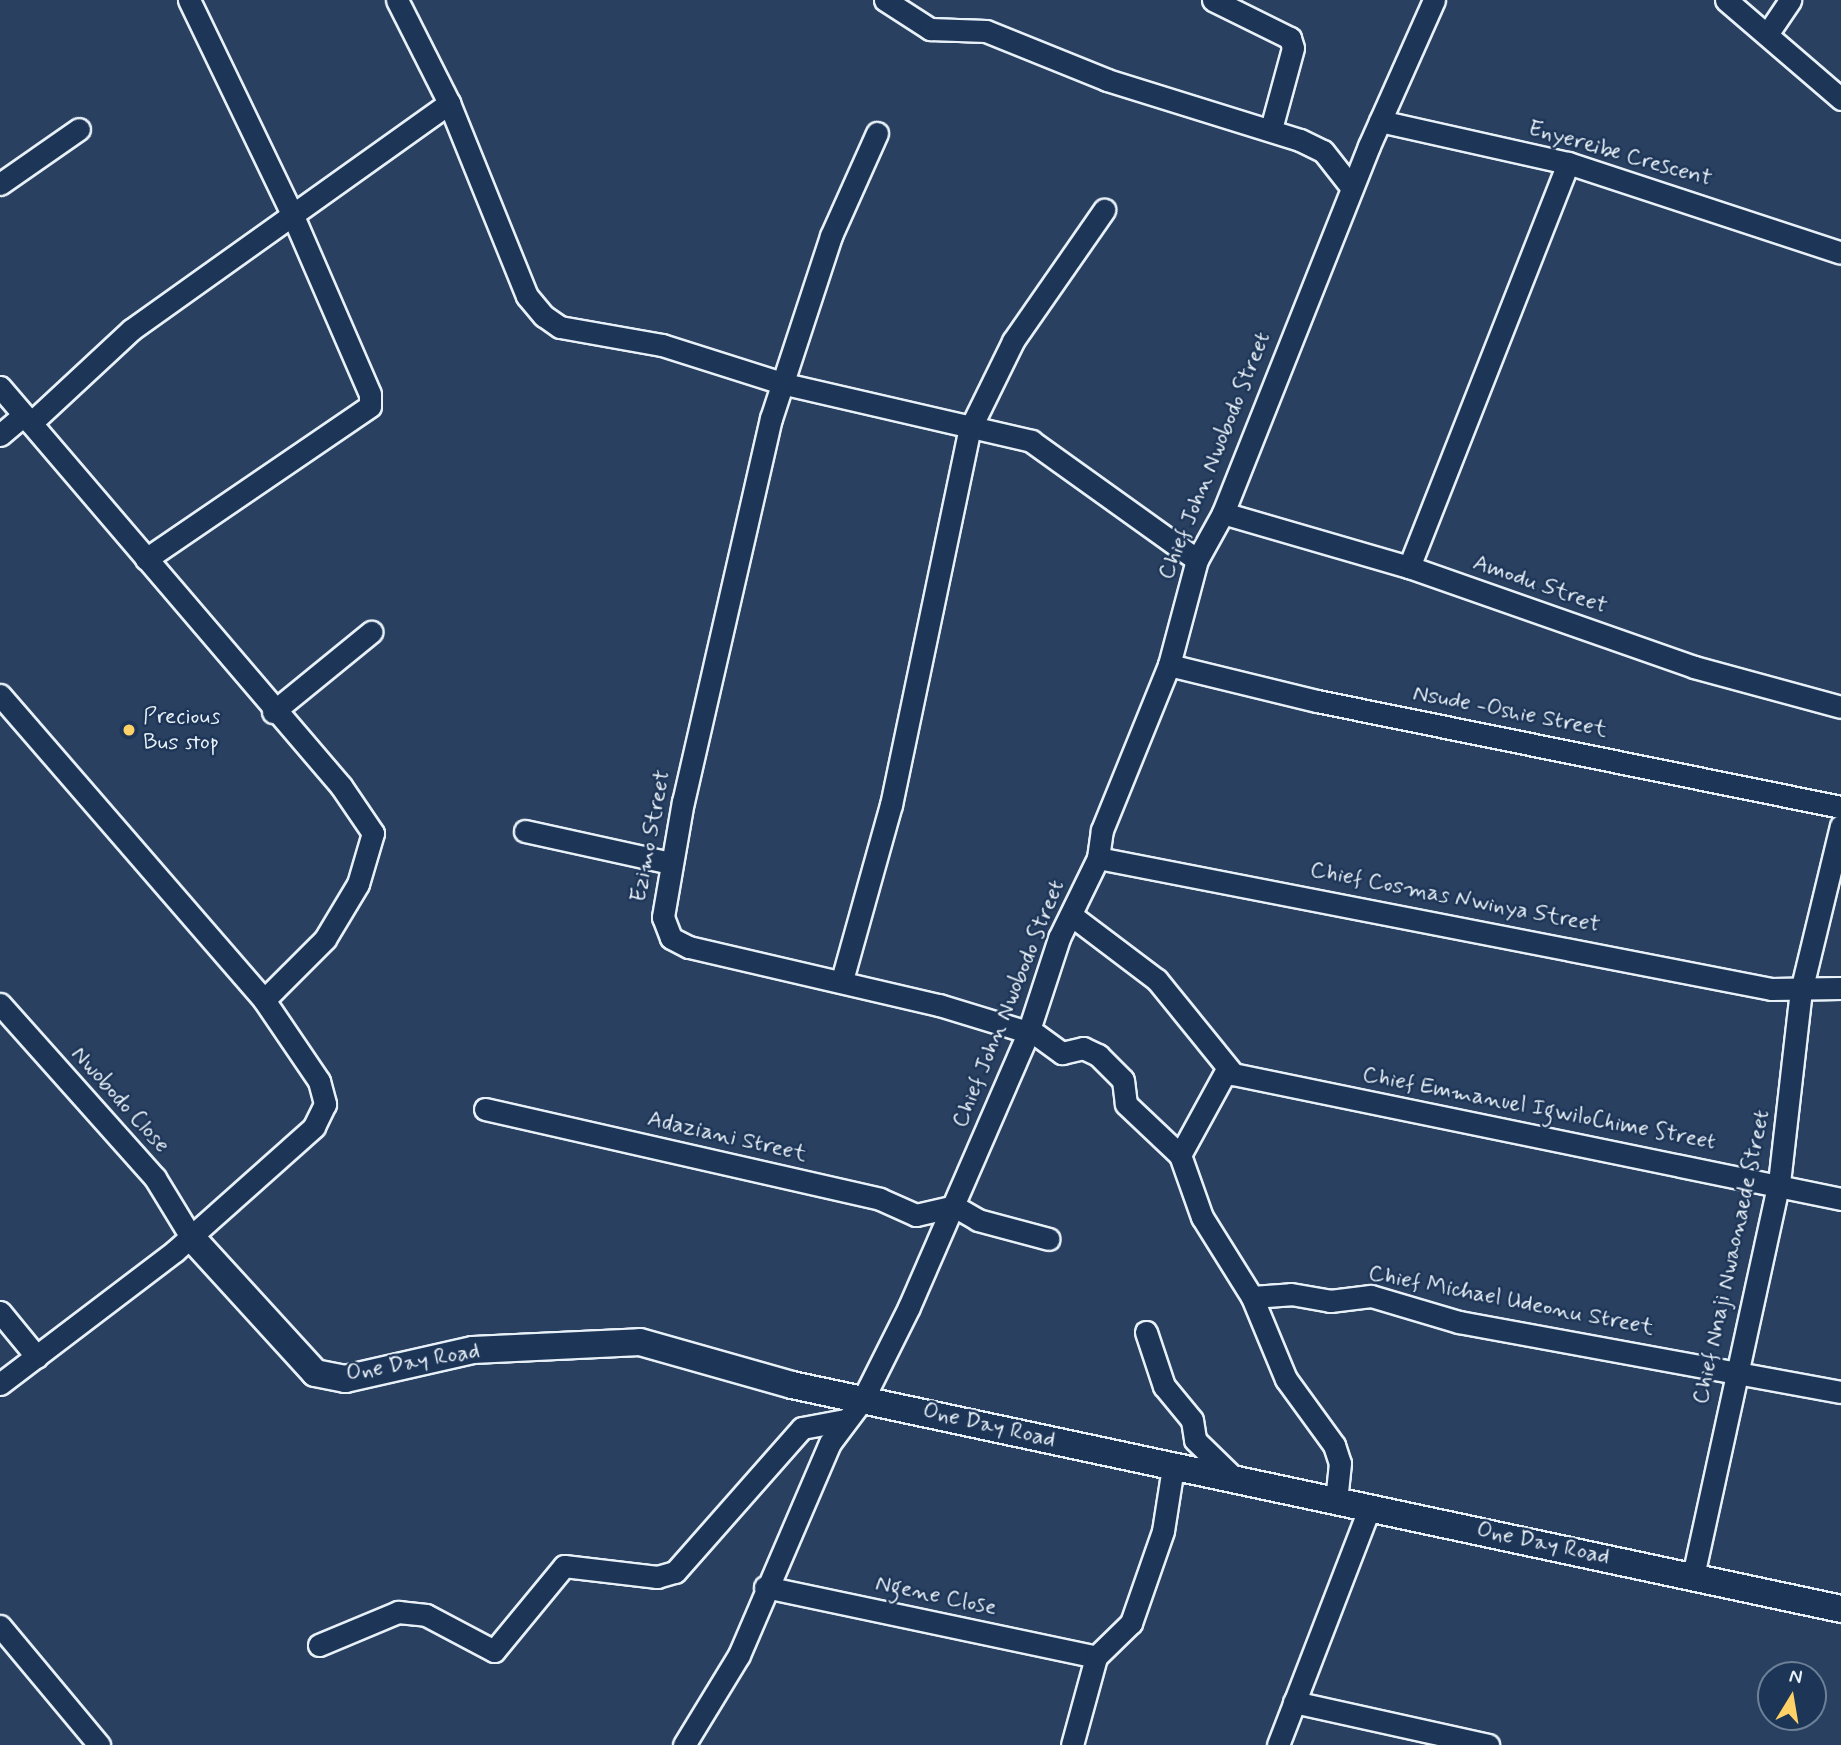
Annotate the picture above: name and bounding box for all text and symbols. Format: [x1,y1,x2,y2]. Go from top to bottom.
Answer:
street label: Enyereibe Crescent [1525,115,1715,193]
street label: Chief John Nwobodo Street [1152,326,1278,586]
street label: Amodu Street [1470,549,1610,621]
street label: Nsude -Oshie Street [1411,680,1609,744]
place label: Precious Bus stop [143,703,220,757]
marker: Precious Bus stop [121,722,137,738]
street label: Ezimo Street [625,768,677,904]
street label: Chief Cosmas Nwinya Street [1307,856,1603,940]
street label: Chief John Nwobodo Street [946,874,1072,1134]
street label: Nwobodo Close [64,1039,176,1161]
street label: Chief Emmanuel IgwiloChime Street [1353,1060,1725,1158]
street label: Adaziani Street [645,1105,809,1169]
street label: Chief Nnaji Nwaonaede Street [1687,1105,1777,1409]
street label: Chief Michael Udeonu Street [1370,1261,1652,1341]
street label: One Day Road [344,1338,482,1388]
street label: One Day Road [920,1397,1058,1455]
street label: One Day Road [1474,1516,1612,1572]
street label: Ngene Close [873,1570,999,1622]
north arrow [1757,1661,1827,1731]
text: N [1787,1663,1804,1690]

